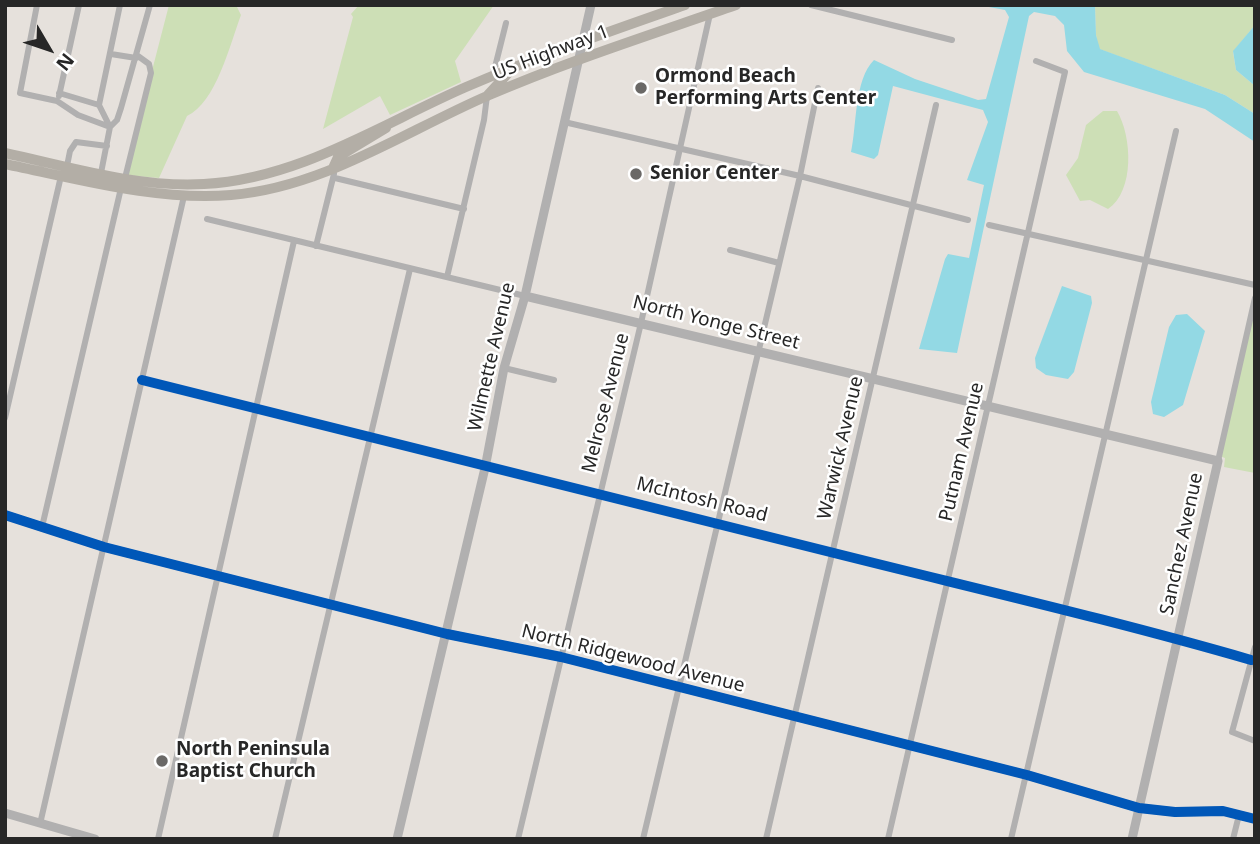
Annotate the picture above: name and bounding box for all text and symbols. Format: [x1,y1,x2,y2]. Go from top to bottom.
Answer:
north arrow [14,14,84,84]
street label: US Highway 1 [490,20,612,86]
text: N [50,48,80,76]
place label: Ormond Beach Performing Arts Center [655,66,876,110]
marker: Ormond Beach Performing Arts Center [633,80,649,96]
place label: Senior Center [650,163,779,185]
marker: Senior Center [628,166,644,182]
street label: Wilmette Avenue [464,280,520,434]
street label: North Yonge Street [630,291,802,355]
street label: Melrose Avenue [578,331,634,475]
street label: Warwick Avenue [813,374,869,522]
street label: Putnam Avenue [935,380,989,524]
street label: Sanchez Avenue [1156,471,1208,617]
street label: McIntosh Road [634,473,770,527]
street label: North Ridgewood Avenue [519,620,747,698]
place label: North Peninsula Baptist Church [176,739,330,783]
marker: North Peninsula Baptist Church [154,753,170,769]

